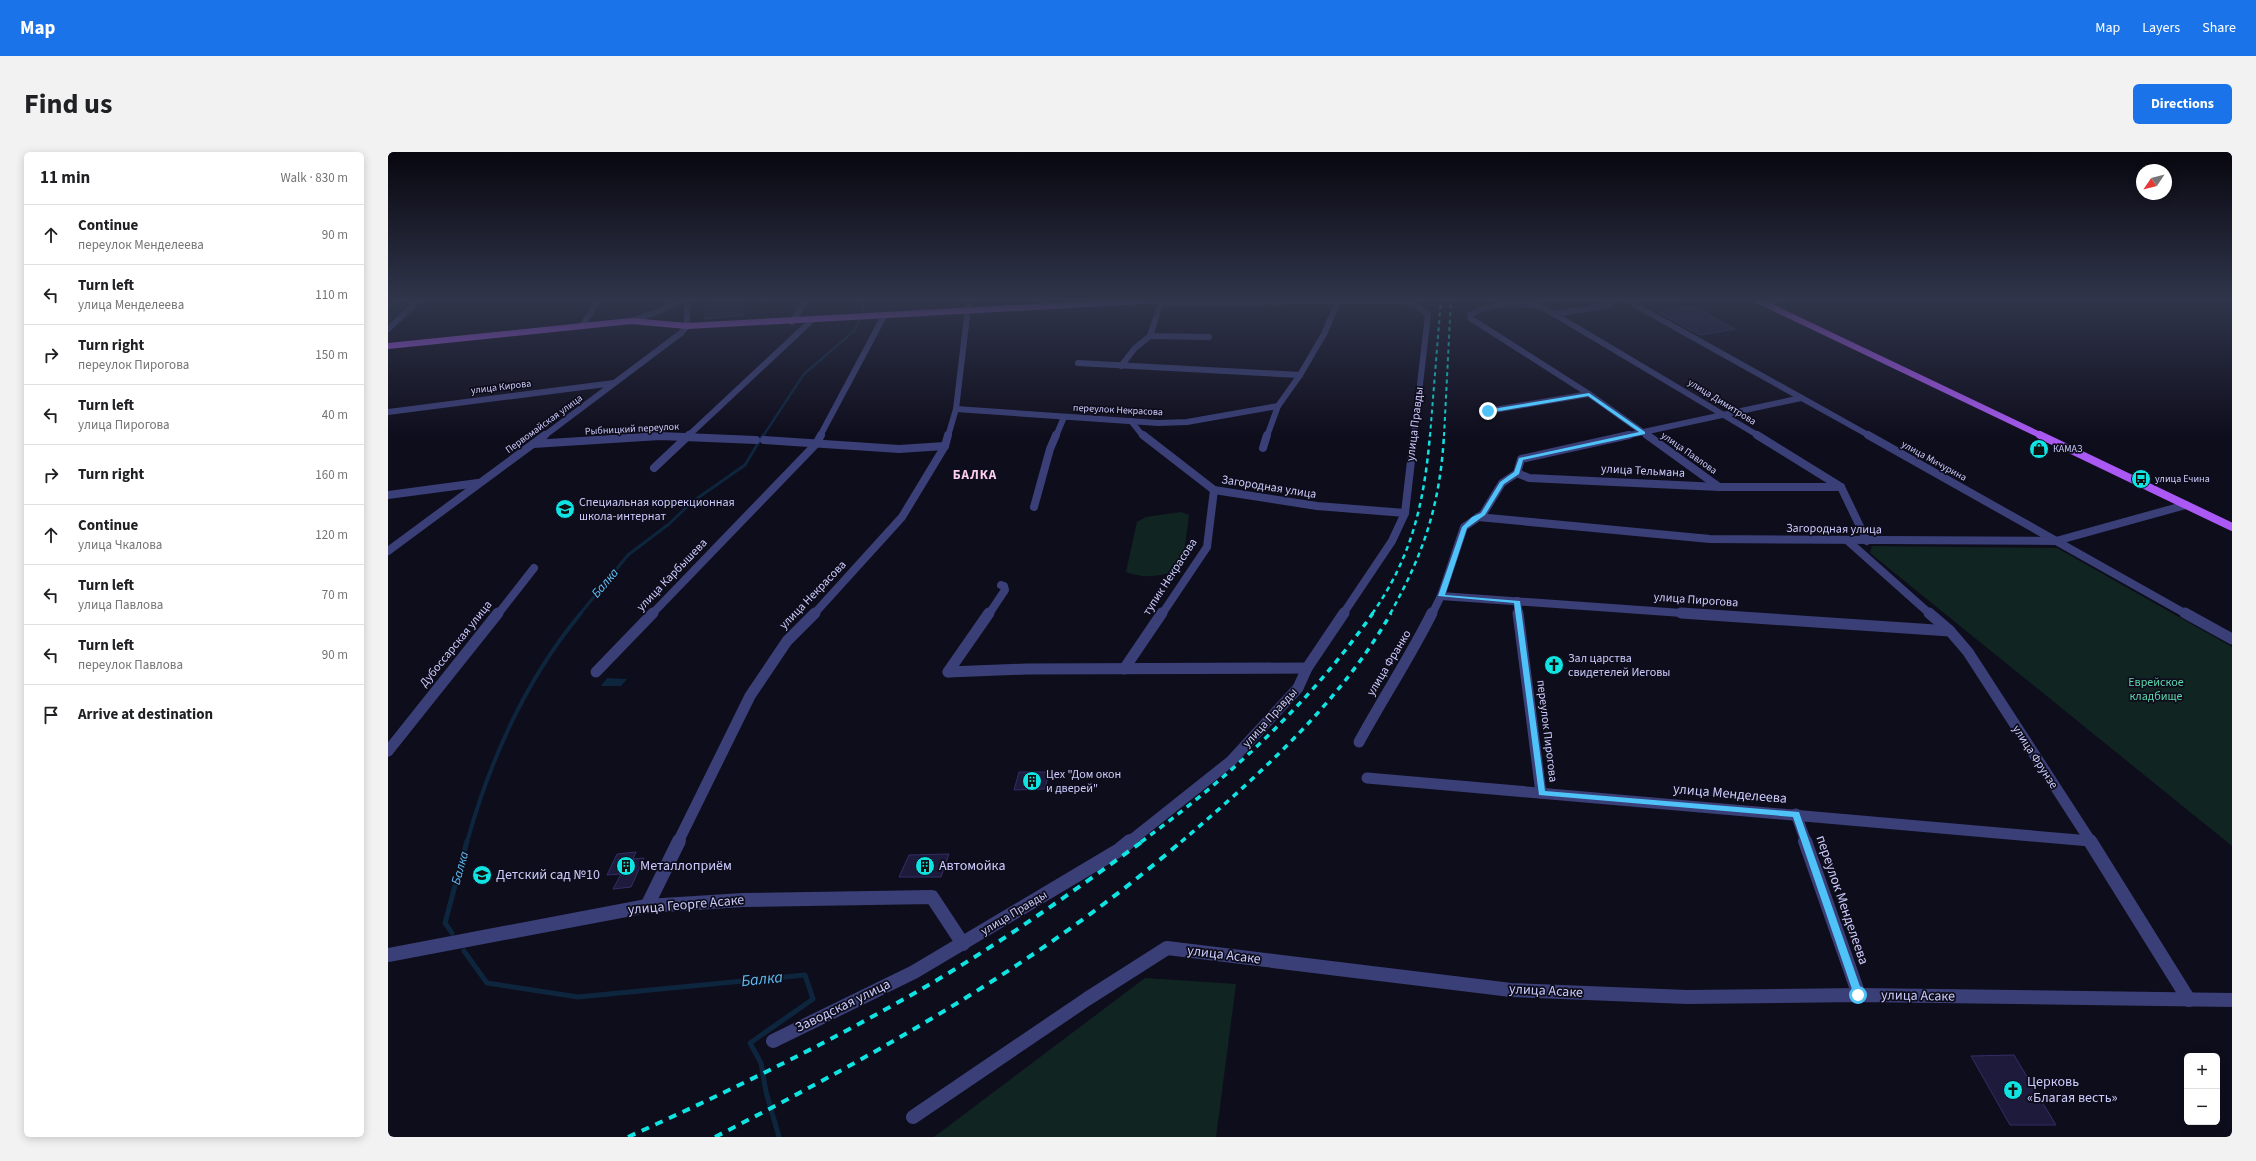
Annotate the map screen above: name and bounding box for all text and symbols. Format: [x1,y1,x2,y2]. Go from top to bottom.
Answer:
text: Map [20,15,55,42]
text: Map [2095,18,2120,38]
text: Layers [2142,18,2180,38]
text: Share [2202,18,2236,38]
text: Find us [24,84,112,124]
button: Directions [2133,84,2232,124]
north arrow [2136,164,2172,200]
text: 11 min [40,166,90,190]
text: Walk · 830 m [280,169,348,187]
text: Continue [78,215,138,236]
icon: ahead [40,224,62,246]
text: 90 m [322,226,348,244]
text: переулок Менделеева [78,236,204,254]
text: Turn left [78,275,134,296]
icon: left [40,284,62,306]
text: 110 m [315,286,348,304]
text: улица Менделеева [78,296,184,314]
text: Turn right [78,335,144,356]
icon: right [40,344,62,366]
text: 150 m [315,346,348,364]
text: переулок Пирогова [78,356,189,374]
street label: улица Димитрова [1685,375,1759,429]
street label: улица Кирова [470,376,532,398]
street label: улица Правды [1402,386,1428,462]
street label: Первомайская улица [503,391,585,457]
text: Turn left [78,395,134,416]
street label: переулок Некрасова [1073,401,1163,419]
route end [1479,402,1497,420]
icon: left [40,404,62,426]
text: 40 m [322,406,348,424]
text: улица Пирогова [78,416,170,434]
street label: Рыбницкий переулок [585,420,679,438]
street label: улица Павлова [1658,428,1720,478]
street label: улица Мичурина [1899,437,1969,485]
shop icon: КАМАЗ [2028,438,2050,460]
place label: КАМАЗ [2053,442,2083,456]
street label: улица Тельмана [1601,460,1685,482]
icon: right [40,464,62,486]
text: Turn right [78,464,144,485]
text: 160 m [315,466,348,484]
district label: БАЛКА [953,466,997,484]
bus stop icon: улица Ечина [2130,468,2152,490]
street label: Загородная улица [1220,471,1318,503]
place label: улица Ечина [2155,472,2210,486]
place label: Специальная коррекционная школа-интернат [579,494,735,525]
school or university icon: Специальная коррекционная школа-интернат [554,498,576,520]
text: Continue [78,515,138,536]
street label: Загородная улица [1786,520,1882,538]
icon: ahead [40,524,62,546]
text: 120 m [315,526,348,544]
street label: улица Карбышева [633,535,711,615]
street label: тупик Некрасова [1139,535,1201,619]
text: улица Чкалова [78,536,162,554]
street label: улица Некрасова [776,557,850,633]
water label: Балка [587,564,623,602]
text: Turn left [78,575,134,596]
icon: left [40,584,62,606]
text: 70 m [322,586,348,604]
street label: улица Пирогова [1653,589,1739,611]
text: улица Павлова [78,596,163,614]
street label: Дубоссарская улица [416,597,496,691]
street label: улица Франко [1363,627,1415,699]
text: Turn left [78,635,134,656]
icon: left [40,644,62,666]
text: 90 m [322,646,348,664]
place label: Зал царства свидетелей Иеговы [1568,650,1670,681]
church icon: Зал царства свидетелей Иеговы [1543,654,1565,676]
text: переулок Павлова [78,656,183,674]
park label: Еврейское кладбище [2128,674,2184,705]
street label: переулок Пирогова [1532,679,1562,783]
street label: улица Правды [1239,685,1301,751]
icon: arrive [40,704,62,726]
text: Arrive at destination [78,704,213,725]
street label: улица Фрунзе [2008,722,2062,792]
place label: Цех "Дом окон и дверей" [1046,766,1121,797]
building icon: Цех "Дом окон и дверей" [1021,770,1043,792]
street label: улица Менделеева [1672,779,1788,809]
street label: переулок Менделеева [1810,833,1874,967]
water label: Балка [447,849,473,887]
building icon: Металлоприём [615,855,637,877]
building icon: Автомойка [914,855,936,877]
place label: Металлоприём [640,856,732,876]
place label: Автомойка [939,856,1005,876]
school or university icon: Детский сад №10 [471,864,493,886]
place label: Детский сад №10 [496,865,600,885]
street label: улица Правды [978,886,1050,940]
street label: улица Георге Асаке [627,890,745,920]
street label: улица Асаке [1186,941,1262,969]
water label: Балка [740,966,784,992]
street label: Заводская улица [792,974,894,1038]
street label: улица Асаке [1509,979,1584,1003]
street label: улица Асаке [1881,985,1955,1007]
route start [1849,986,1867,1004]
map controls [2184,1053,2220,1125]
button: + [2184,1053,2220,1089]
place label: Церковь «Благая весть» [2027,1072,2118,1108]
church icon: Церковь «Благая весть» [2002,1079,2024,1101]
button: − [2184,1089,2220,1125]

